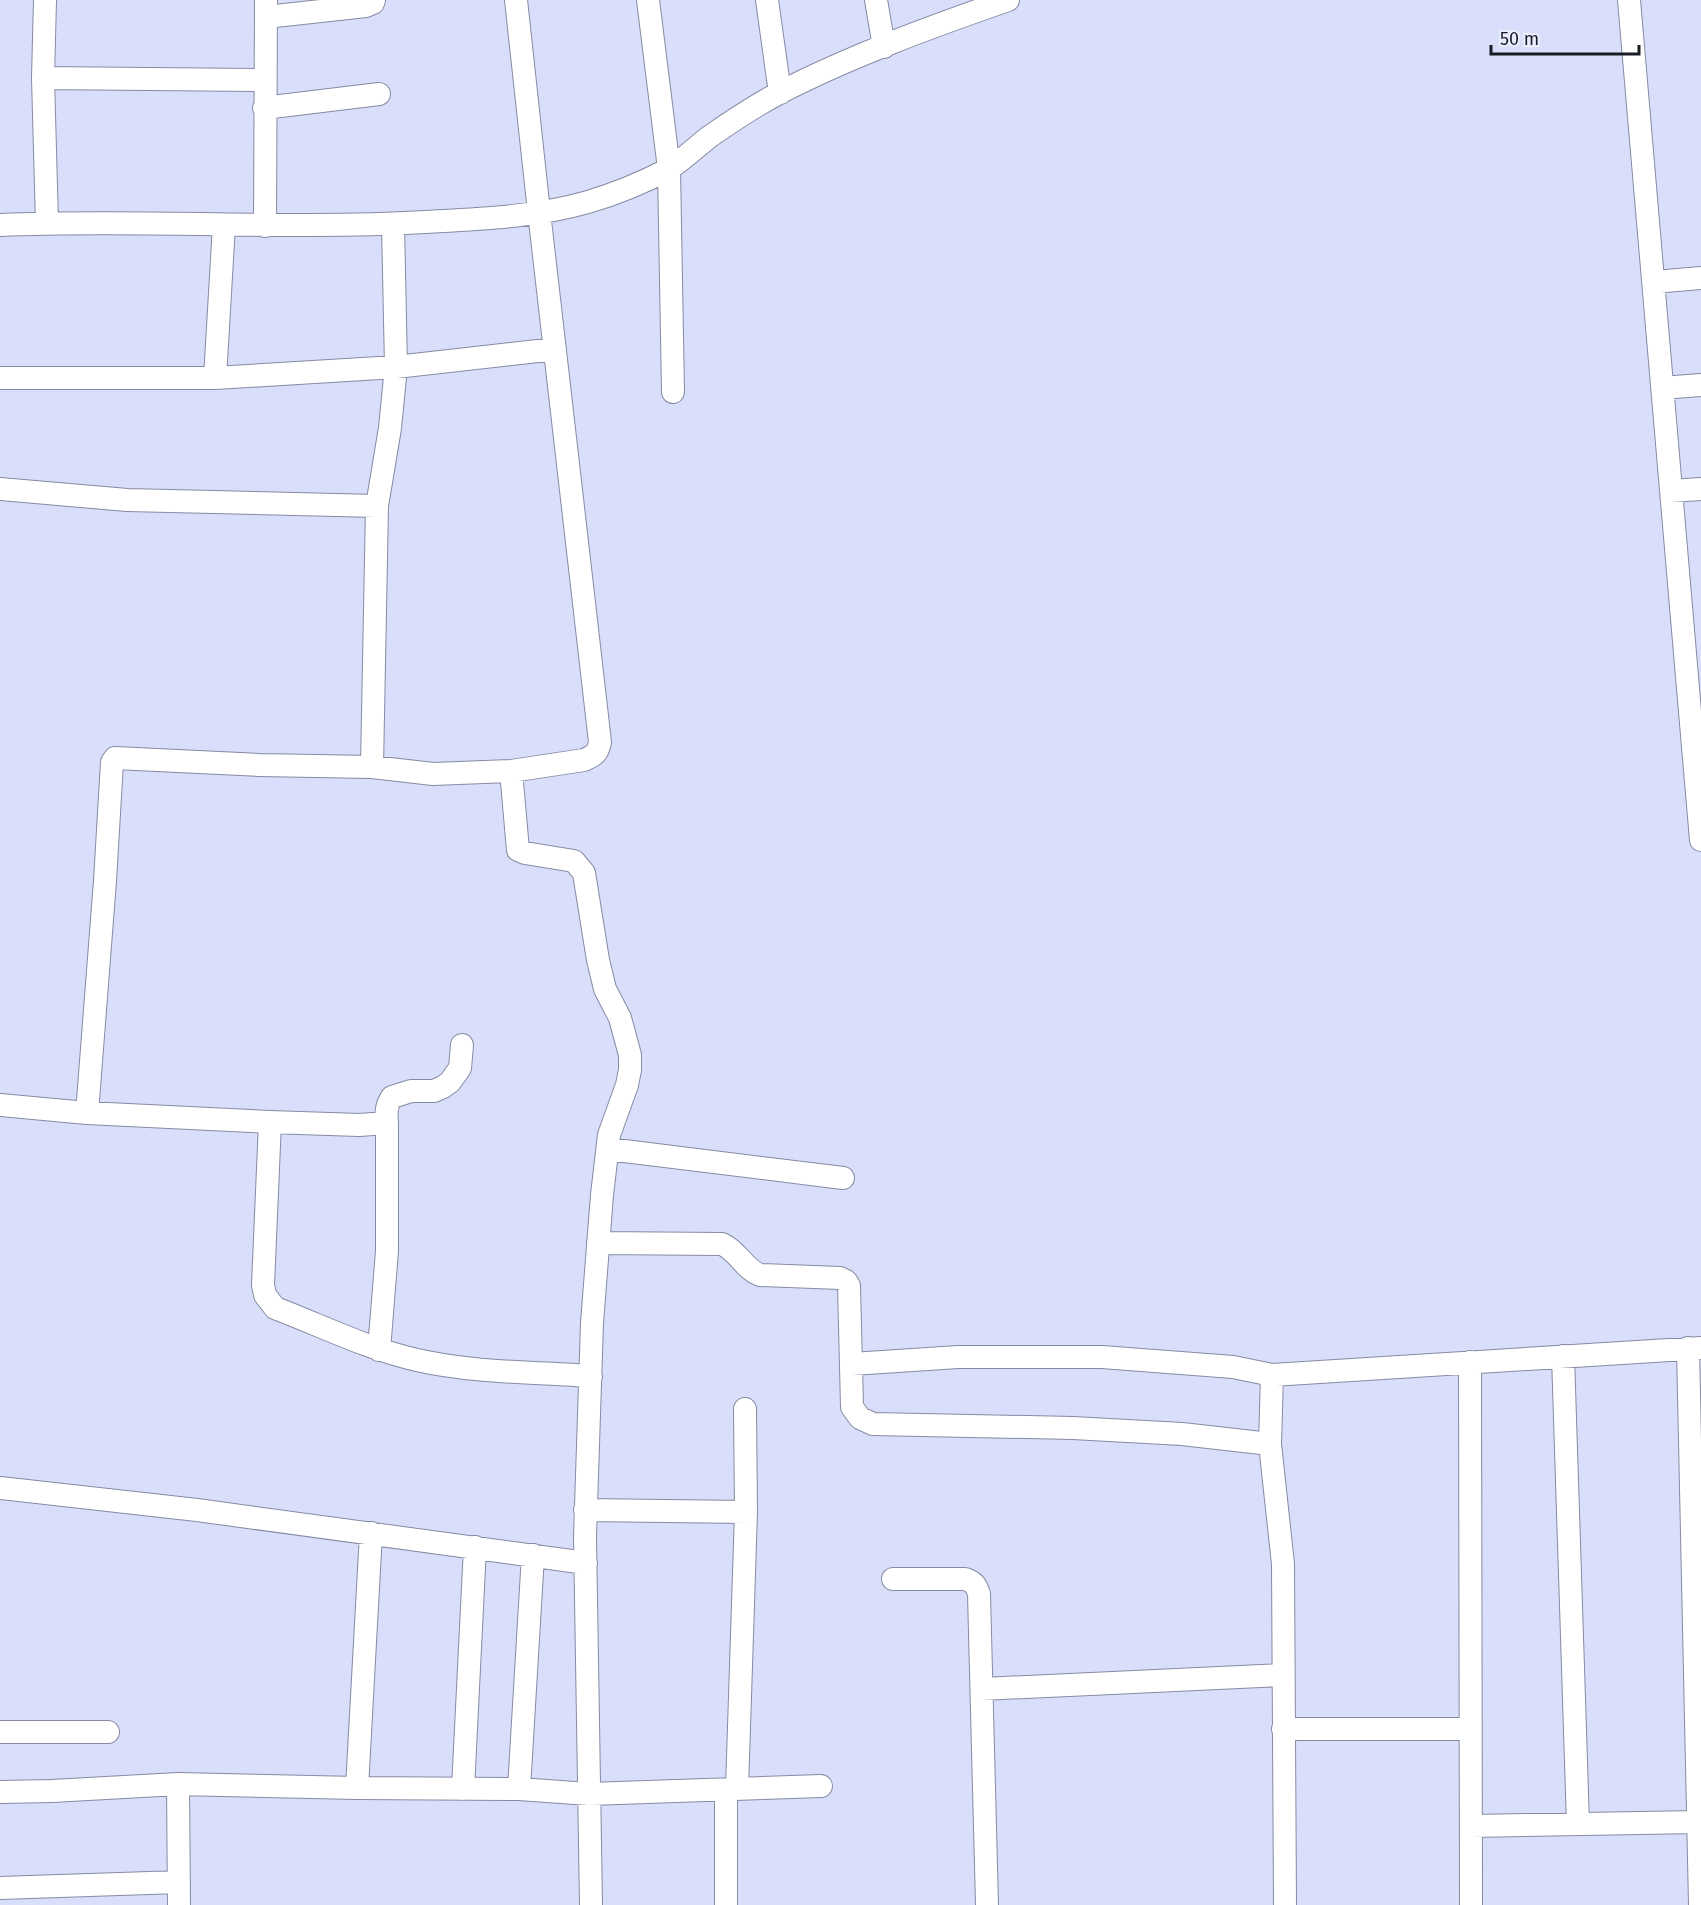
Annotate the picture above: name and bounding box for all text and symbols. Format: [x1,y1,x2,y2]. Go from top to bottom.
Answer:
scale bar [1491,18,1640,56]
text: 50 m [1500,28,1539,50]

